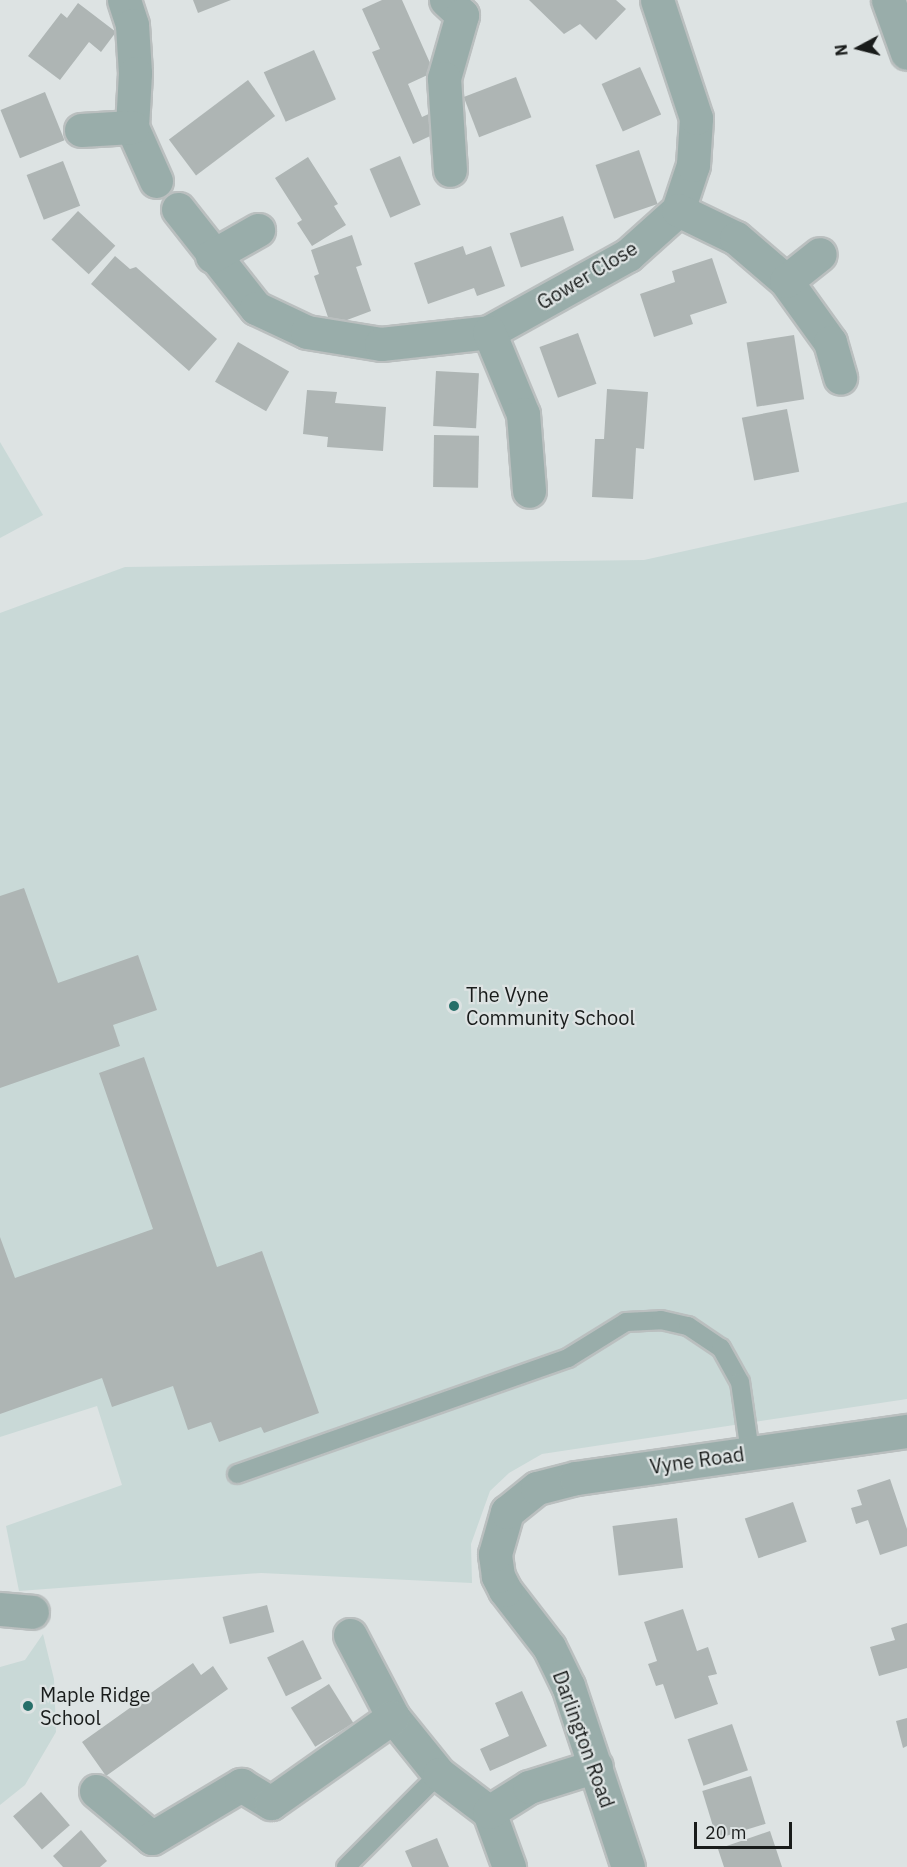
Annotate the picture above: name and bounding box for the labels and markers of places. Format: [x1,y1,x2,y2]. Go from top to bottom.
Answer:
place label: The Vyne Community School [466,982,635,1029]
marker: The Vyne Community School [447,999,461,1013]
place label: Maple Ridge School [40,1682,150,1729]
marker: Maple Ridge School [21,1699,35,1713]

